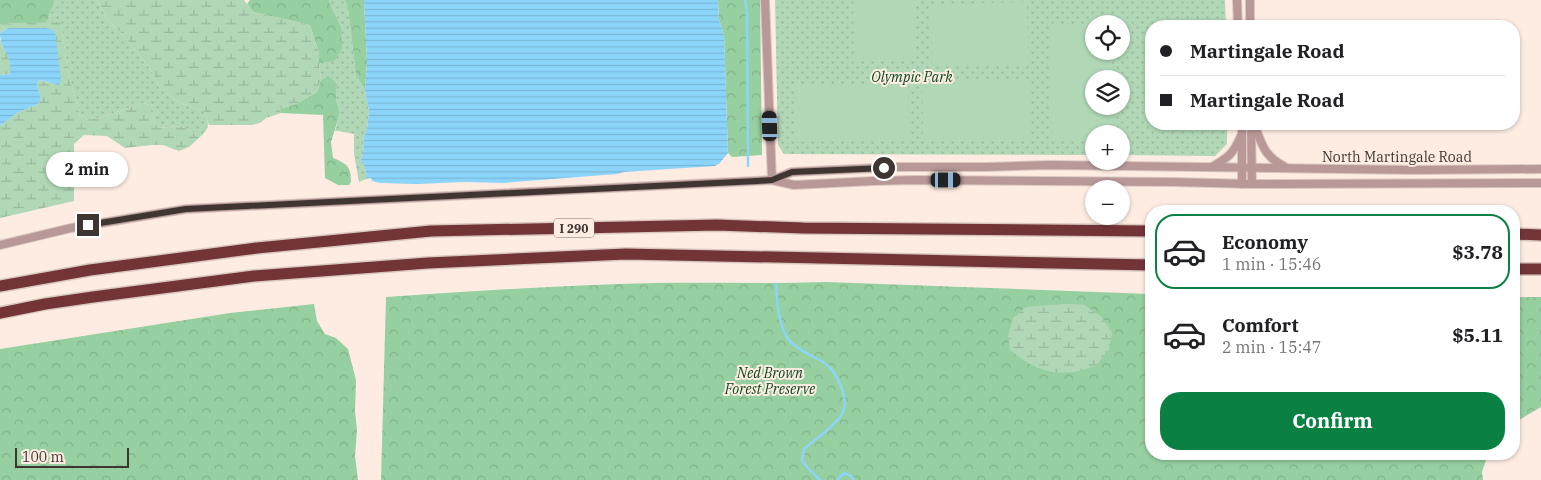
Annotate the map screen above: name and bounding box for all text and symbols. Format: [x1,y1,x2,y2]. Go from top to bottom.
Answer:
map controls [1085,15,1130,225]
button: locate [1085,15,1130,60]
text: Martingale Road [1190,39,1344,63]
park label: Olympic Park [871,68,953,86]
button: layers [1085,70,1130,115]
text: Martingale Road [1190,88,1344,112]
car [761,111,778,141]
button: + [1085,125,1130,170]
street label: North Martingale Road [1322,148,1473,166]
callout: 2 min [47,152,129,188]
route start [873,157,895,179]
text: 2 min [65,159,109,179]
car [931,173,961,188]
button: − [1085,180,1130,225]
route end [77,214,99,236]
road number: I 290 [554,218,594,238]
icon: car [1162,229,1207,274]
text: Economy [1222,230,1308,254]
text: $3.78 [1452,240,1503,264]
text: 1 min · 15:46 [1222,254,1321,274]
icon: car [1162,312,1207,357]
text: Comfort [1222,313,1299,337]
text: $5.11 [1452,323,1503,347]
text: 2 min · 15:47 [1222,337,1321,357]
park label: Ned Brown Forest Preserve [724,364,816,398]
button: Confirm [1160,392,1505,450]
scale bar [15,445,129,468]
text: 100 m [22,448,64,466]

